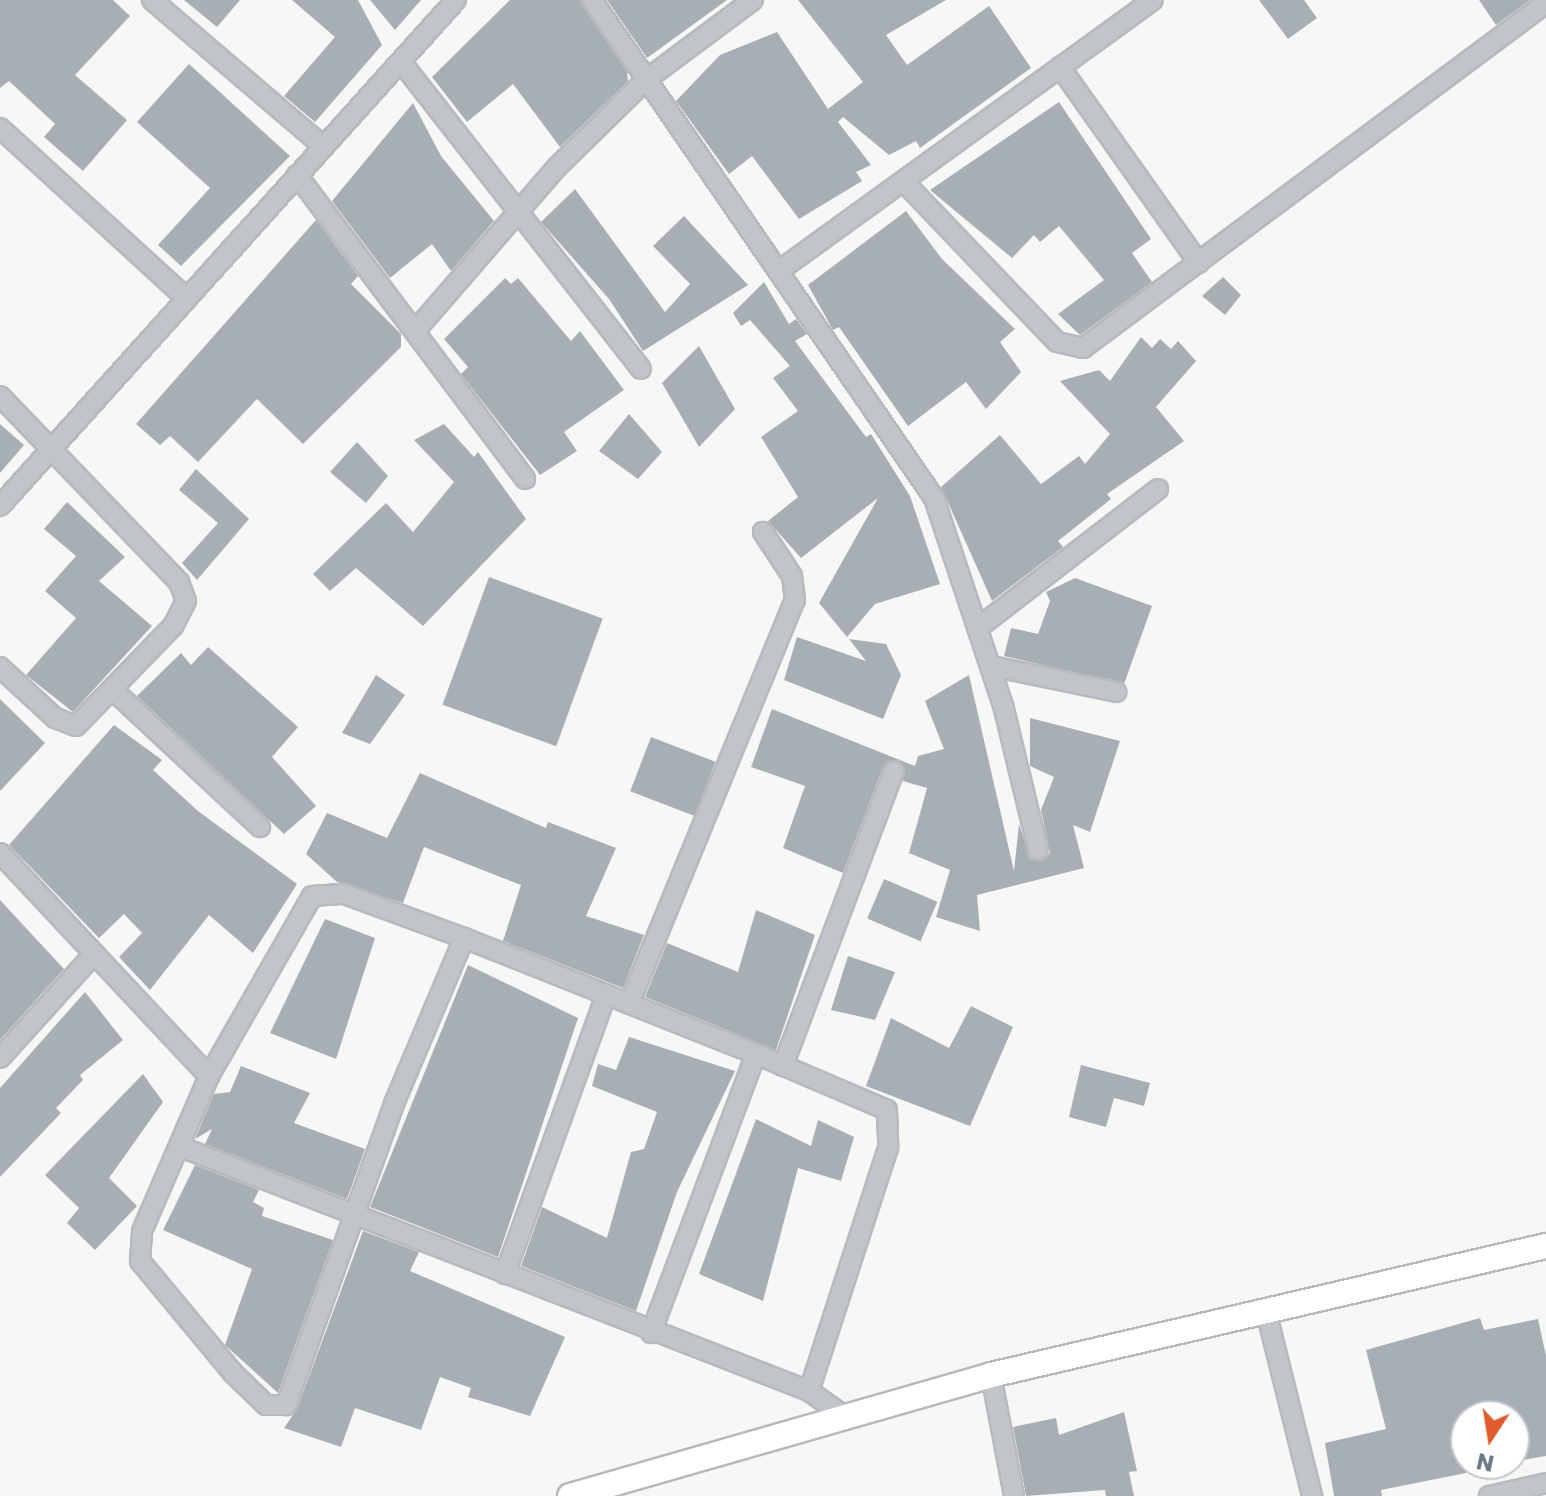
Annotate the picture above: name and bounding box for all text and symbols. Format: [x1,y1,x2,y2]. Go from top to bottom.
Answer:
north arrow [1450,1400,1530,1480]
text: N [1474,1445,1497,1479]

